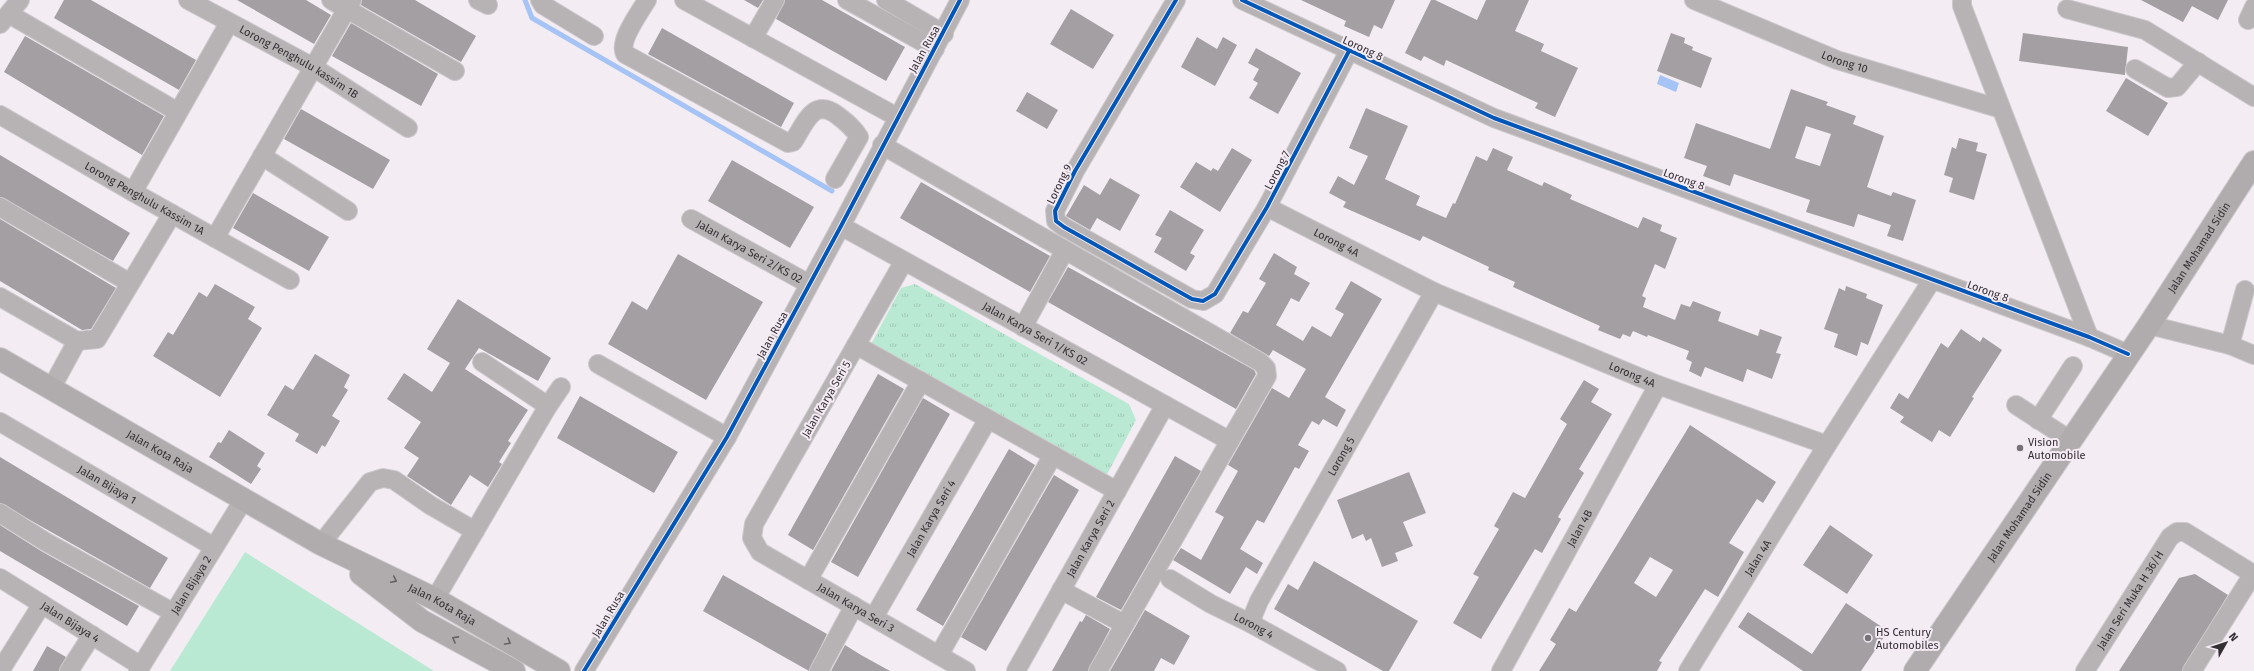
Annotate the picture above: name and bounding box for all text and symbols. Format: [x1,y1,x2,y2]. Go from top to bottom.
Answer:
street label: Lorong Penghulu kassim 1B [237,23,361,102]
street label: Jalan Rusa [906,23,943,75]
street label: Lorong 8 [1341,33,1385,63]
street label: Lorong 10 [1819,48,1869,76]
street label: Lorong 7 [1262,149,1293,192]
street label: Lorong Penghulu Kassim 1A [82,159,207,238]
street label: Lorong 9 [1044,162,1075,206]
street label: Lorong 8 [1661,166,1706,193]
street label: Jalan Mohamad Sidin [2165,200,2233,295]
street label: Jalan Karya Seri 2/KS 02 [694,217,805,286]
street label: Lorong 4A [1311,226,1362,260]
street label: Lorong 8 [1965,278,2010,305]
street label: Jalan Karya Seri 1/KS 02 [980,300,1090,368]
street label: Jalan Rusa [754,309,791,361]
street label: Jalan Karya Seri 5 [799,358,854,440]
street label: Lorong 4A [1607,359,1658,390]
street label: Jalan Kota Raja [124,427,196,476]
street label: Lorong 5 [1325,434,1358,478]
place label: Vision Automobile [2028,436,2086,462]
marker: Vision Automobile [2015,443,2025,453]
street label: Jalan Bijaya 1 [75,463,138,507]
street label: Jalan Mohamad Sidin [1985,470,2055,564]
street label: Jalan Karya Seri 4 [904,478,959,559]
street label: Jalan Karya Seri 2 [1064,498,1117,579]
street label: Jalan 4B [1564,507,1595,549]
street label: Jalan 4A [1742,537,1774,578]
street label: Jalan Seri Muka H 36/H [2094,549,2166,652]
street label: Jalan Bijaya 2 [169,554,214,617]
one-way arrow [390,575,398,583]
street label: Jalan Kota Raja [406,581,478,628]
street label: Jalan Karya Seri 3 [815,581,896,635]
street label: Jalan Rusa [590,589,627,640]
street label: Jalan Bijaya 4 [38,599,102,646]
street label: Lorong 4 [1232,610,1276,642]
north arrow [2206,623,2246,663]
place label: HS Century Automobiles [1876,626,1939,652]
text: N [2226,630,2241,644]
marker: HS Century Automobiles [1863,633,1873,643]
one-way arrow [452,636,459,643]
one-way arrow [504,637,511,644]

